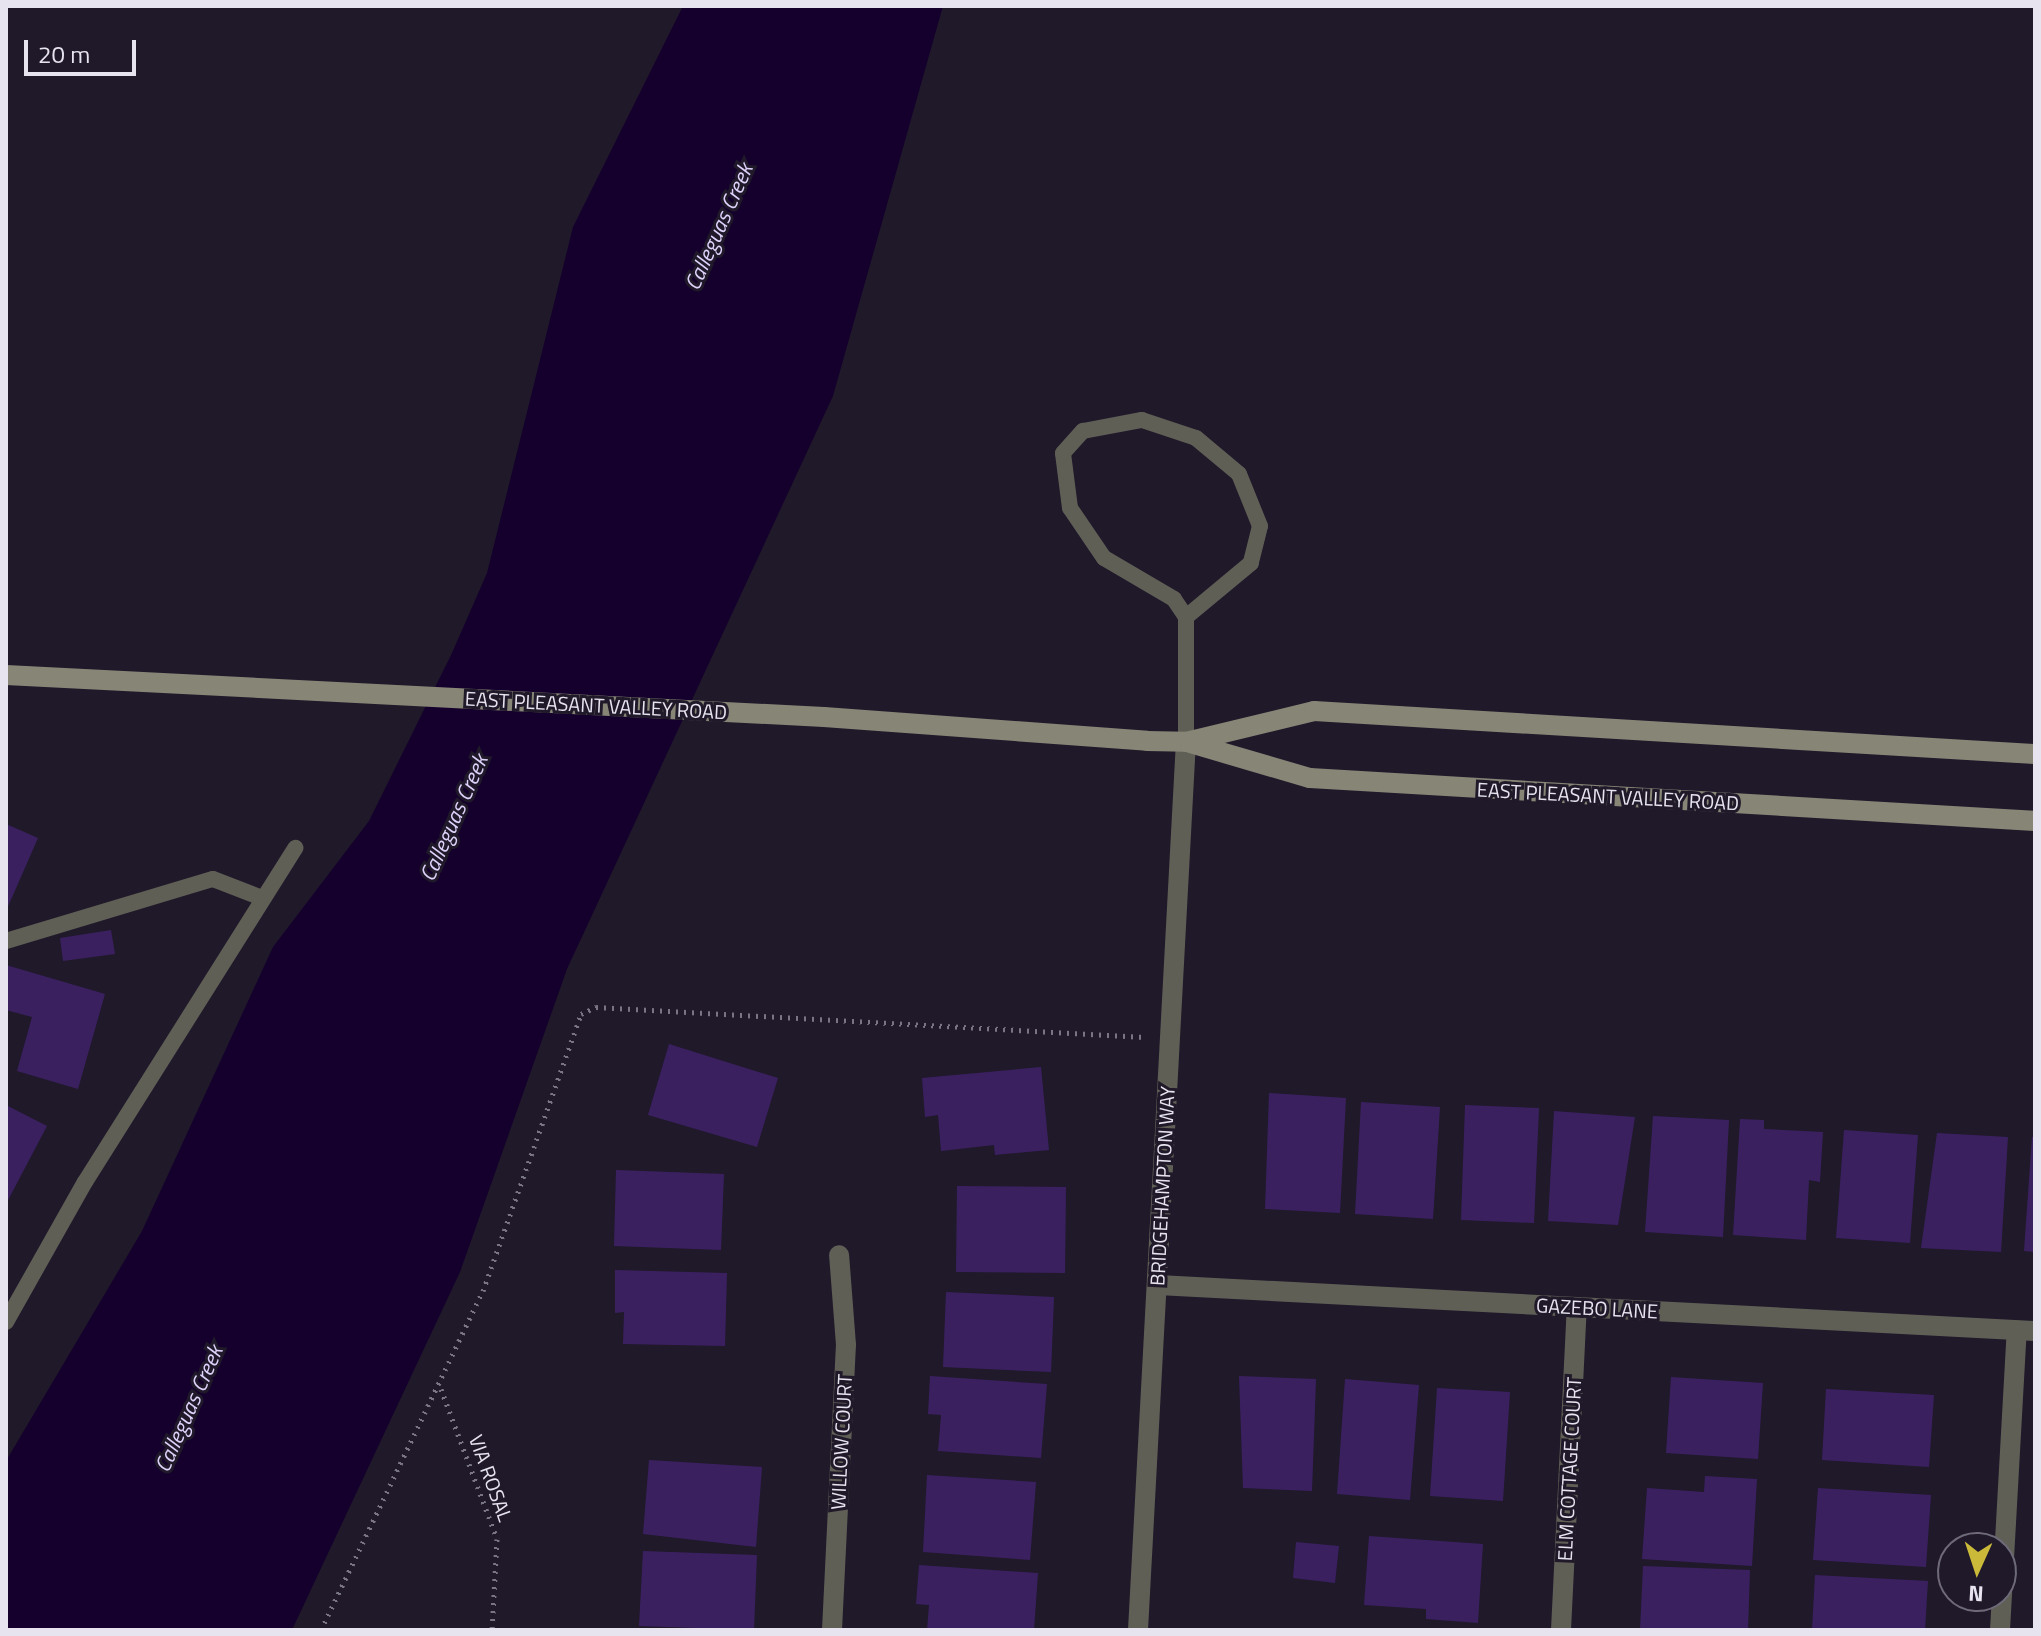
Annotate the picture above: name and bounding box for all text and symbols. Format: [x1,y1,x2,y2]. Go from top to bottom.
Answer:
scale bar [28,24,140,74]
text: 20 m [38,36,90,72]
water label: Calleguas Creek [679,160,759,294]
street label: EAST PLEASANT VALLEY ROAD [464,686,728,724]
water label: Calleguas Creek [414,751,494,885]
street label: EAST PLEASANT VALLEY ROAD [1476,777,1740,815]
street label: BRIDGEHAMPTON WAY [1145,1085,1179,1287]
street label: GAZEBO LANE [1535,1293,1659,1323]
water label: Calleguas Creek [149,1342,229,1476]
street label: WILLOW COURT [825,1373,857,1511]
street label: ELM COTTAGE COURT [1552,1376,1586,1562]
street label: VIA ROSAL [464,1431,518,1525]
north arrow [1937,1532,2017,1612]
text: N [1967,1577,1984,1611]

